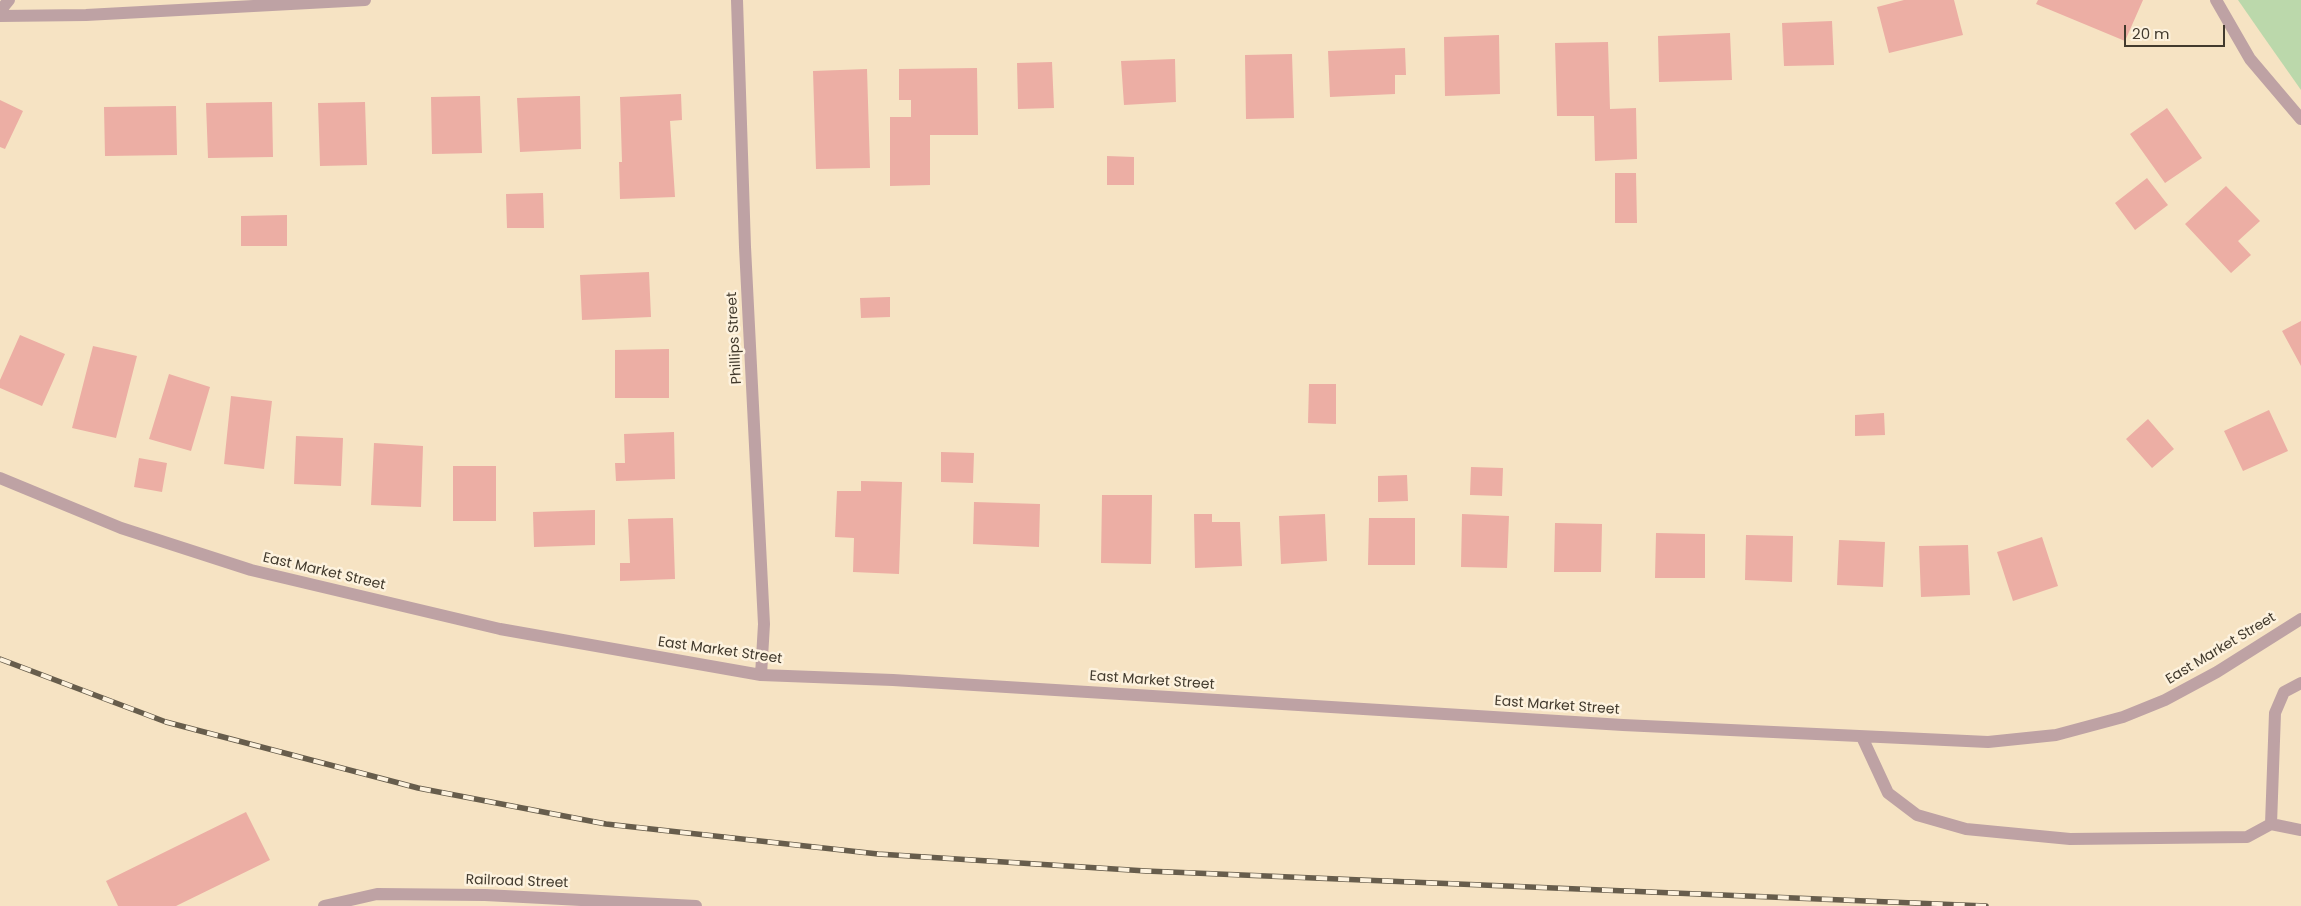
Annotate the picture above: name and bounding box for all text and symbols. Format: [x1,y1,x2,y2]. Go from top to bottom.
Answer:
scale bar [2126,15,2227,47]
text: 20 m [2132,23,2170,44]
street label: Phillips Street [724,291,746,385]
street label: East Market Street [261,550,387,594]
street label: East Market Street [2163,610,2279,688]
street label: East Market Street [657,634,783,668]
street label: East Market Street [1089,668,1215,694]
street label: East Market Street [1494,693,1620,719]
street label: Railroad Street [465,872,569,892]

